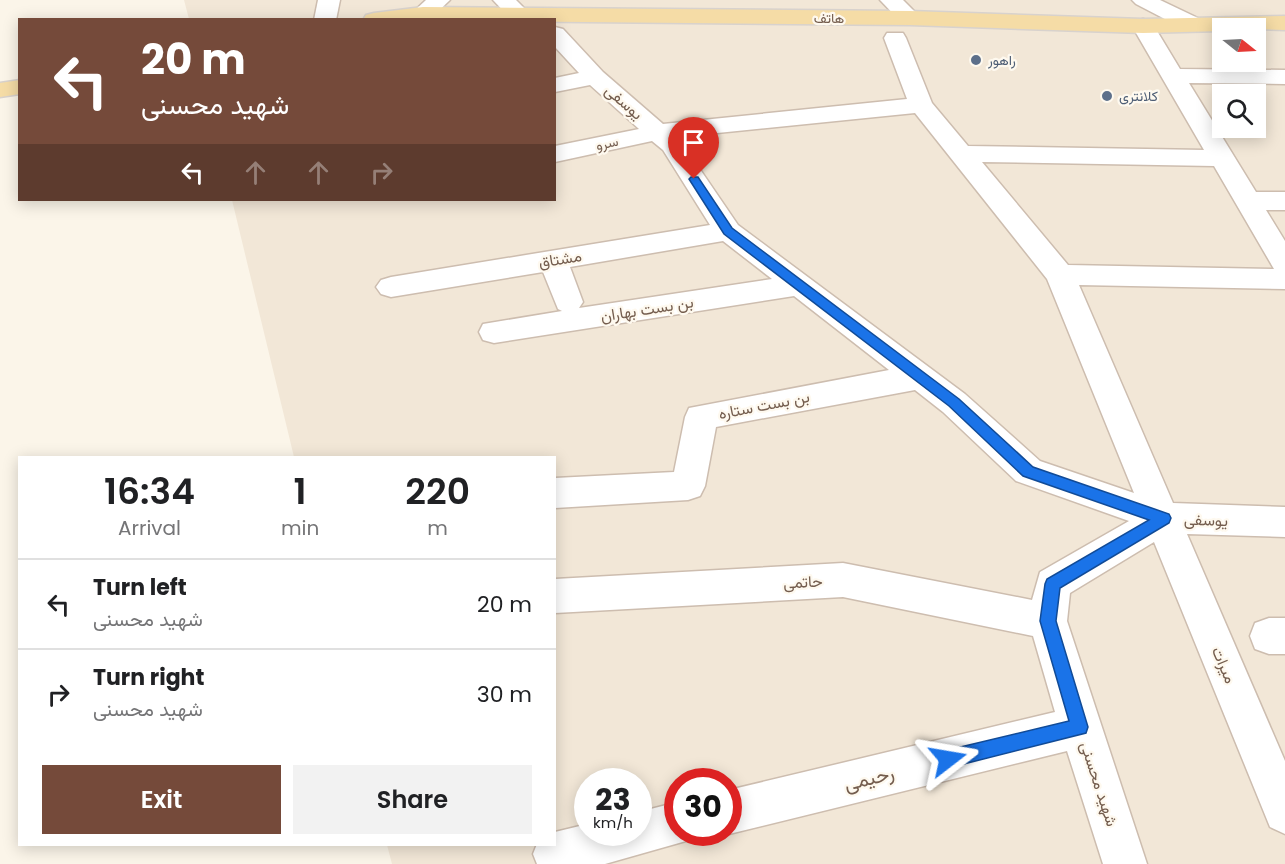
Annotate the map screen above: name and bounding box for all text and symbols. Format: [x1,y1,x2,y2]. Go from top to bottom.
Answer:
street label: هاتف [814,8,845,28]
north arrow [1212,18,1266,72]
map controls [1212,18,1266,138]
text: 20 m [141,30,246,89]
icon: left [42,42,120,120]
place label: راهور [987,50,1016,70]
marker: راهور [969,53,983,67]
street label: یوسفی [600,79,648,125]
button: search [1212,84,1266,138]
text: شهید محسنی [141,86,289,123]
place label: کلانتری [1119,86,1158,106]
marker: کلانتری [1100,89,1114,103]
pin [668,117,719,179]
icon: arrive [677,126,710,159]
street label: سرو [594,131,620,155]
icon: left [176,156,209,189]
icon: ahead [239,156,272,189]
icon: ahead [302,156,335,189]
icon: right [365,156,398,189]
street label: مشتاق [537,244,583,274]
street label: بن بست بهاران [599,290,695,328]
street label: بن بست ستاره [716,385,812,425]
text: 16:34 [104,466,195,517]
text: 1 [294,466,307,517]
text: 220 [405,466,470,517]
street label: یوسفی [1184,508,1229,532]
text: Arrival [118,514,181,542]
text: min [281,514,319,542]
text: m [427,514,448,542]
street label: حاتمی [783,569,824,595]
text: Turn left [93,572,187,603]
icon: left [42,588,75,621]
text: 20 m [477,589,532,620]
text: شهید محسنی [93,605,203,633]
street label: میرات [1206,643,1242,687]
text: Turn right [93,662,204,693]
icon: right [42,678,75,711]
text: 30 m [477,679,532,710]
text: شهید محسنی [93,695,203,723]
position arrow [916,727,980,791]
street label: شهید محسنی [1074,739,1124,829]
street label: رحیمی [841,758,897,798]
button: Exit [42,765,281,834]
button: Share [293,765,532,834]
speed limit sign: 30 [664,768,742,846]
text: 23 [595,778,631,821]
text: km/h [593,812,633,833]

